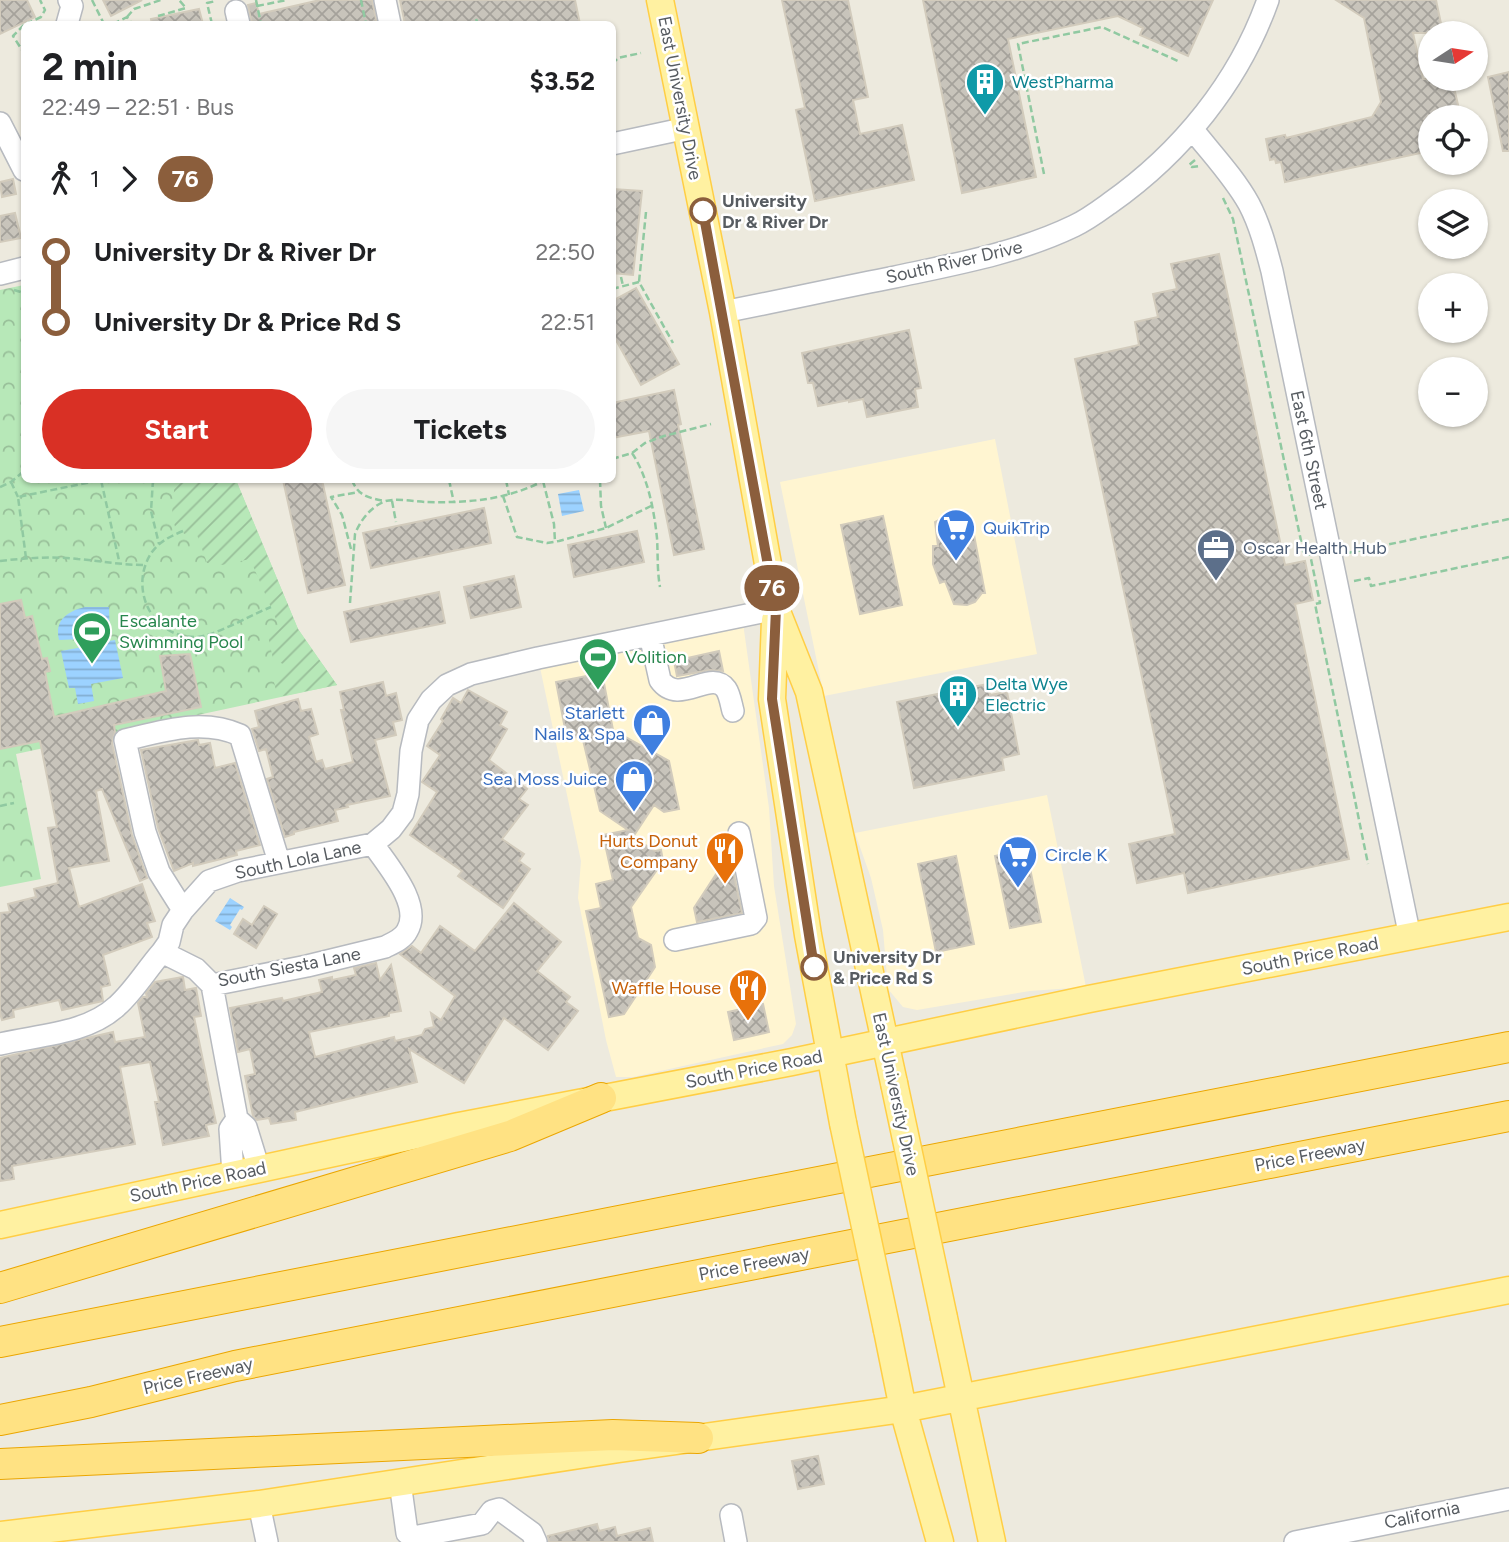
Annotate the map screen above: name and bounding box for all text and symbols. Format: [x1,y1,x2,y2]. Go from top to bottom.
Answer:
street label: East University Drive [653,14,707,182]
north arrow [1418,21,1488,91]
map controls [1418,21,1488,427]
text: 2 min [42,44,138,90]
building icon: WestPharma [964,61,1006,116]
text: $3.52 [530,65,595,97]
place label: WestPharma [1012,71,1114,93]
text: 22:49 – 22:51 · Bus [42,93,234,121]
button: locate [1418,105,1488,175]
icon: walk [42,160,80,198]
icon: forward [110,160,148,198]
text: 76 [172,164,199,193]
text: 1 [90,165,100,193]
button: layers [1418,189,1488,259]
place label: University Dr & River Dr [722,190,828,233]
marker: University Dr & River Dr [690,198,716,224]
text: University Dr & River Dr [94,236,376,268]
street label: South River Drive [884,236,1025,288]
text: 22:50 [535,238,595,266]
button: + [1418,273,1488,343]
text: University Dr & Price Rd S [94,306,401,338]
text: 22:51 [541,308,595,336]
button: − [1418,357,1488,427]
street label: East 6th Street [1286,388,1332,512]
button: Start [42,389,312,469]
button: Tickets [326,389,595,469]
supermarket icon: QuikTrip [935,507,977,562]
place label: QuikTrip [983,517,1050,539]
office icon: Oscar Health Hub [1195,527,1237,582]
place label: Oscar Health Hub [1243,537,1387,559]
line badge: 76 [740,565,804,611]
text: 76 [758,573,786,602]
sports icon: Escalante Swimming Pool [71,610,113,665]
place label: Escalante Swimming Pool [119,610,243,653]
sports icon: Volition [577,636,619,691]
place label: Volition [625,646,687,668]
building icon: Delta Wye Electric [937,673,979,728]
place label: Delta Wye Electric [985,673,1068,716]
place label: Starlett Nails & Spa [534,702,625,745]
shop icon: Starlett Nails & Spa [631,702,673,757]
shop icon: Sea Moss Juice [613,758,655,813]
place label: Sea Moss Juice [483,768,607,790]
place label: Hurts Donut Company [599,830,699,873]
restaurant icon: Hurts Donut Company [704,830,746,885]
supermarket icon: Circle K [997,834,1039,889]
street label: South Lola Lane [233,836,363,884]
place label: Circle K [1045,844,1107,866]
street label: South Price Road [1240,932,1380,980]
street label: South Siesta Lane [216,942,362,992]
place label: University Dr & Price Rd S [833,946,942,989]
marker: University Dr & Price Rd S [801,954,827,980]
restaurant icon: Waffle House [727,967,769,1022]
place label: Waffle House [612,977,721,999]
street label: East University Drive [868,1010,924,1178]
street label: South Price Road [684,1045,824,1093]
street label: Price Freeway [1253,1133,1368,1176]
street label: South Price Road [128,1157,268,1207]
street label: Price Freeway [697,1242,812,1285]
street label: Price Freeway [141,1353,256,1399]
street label: California [1382,1496,1462,1534]

